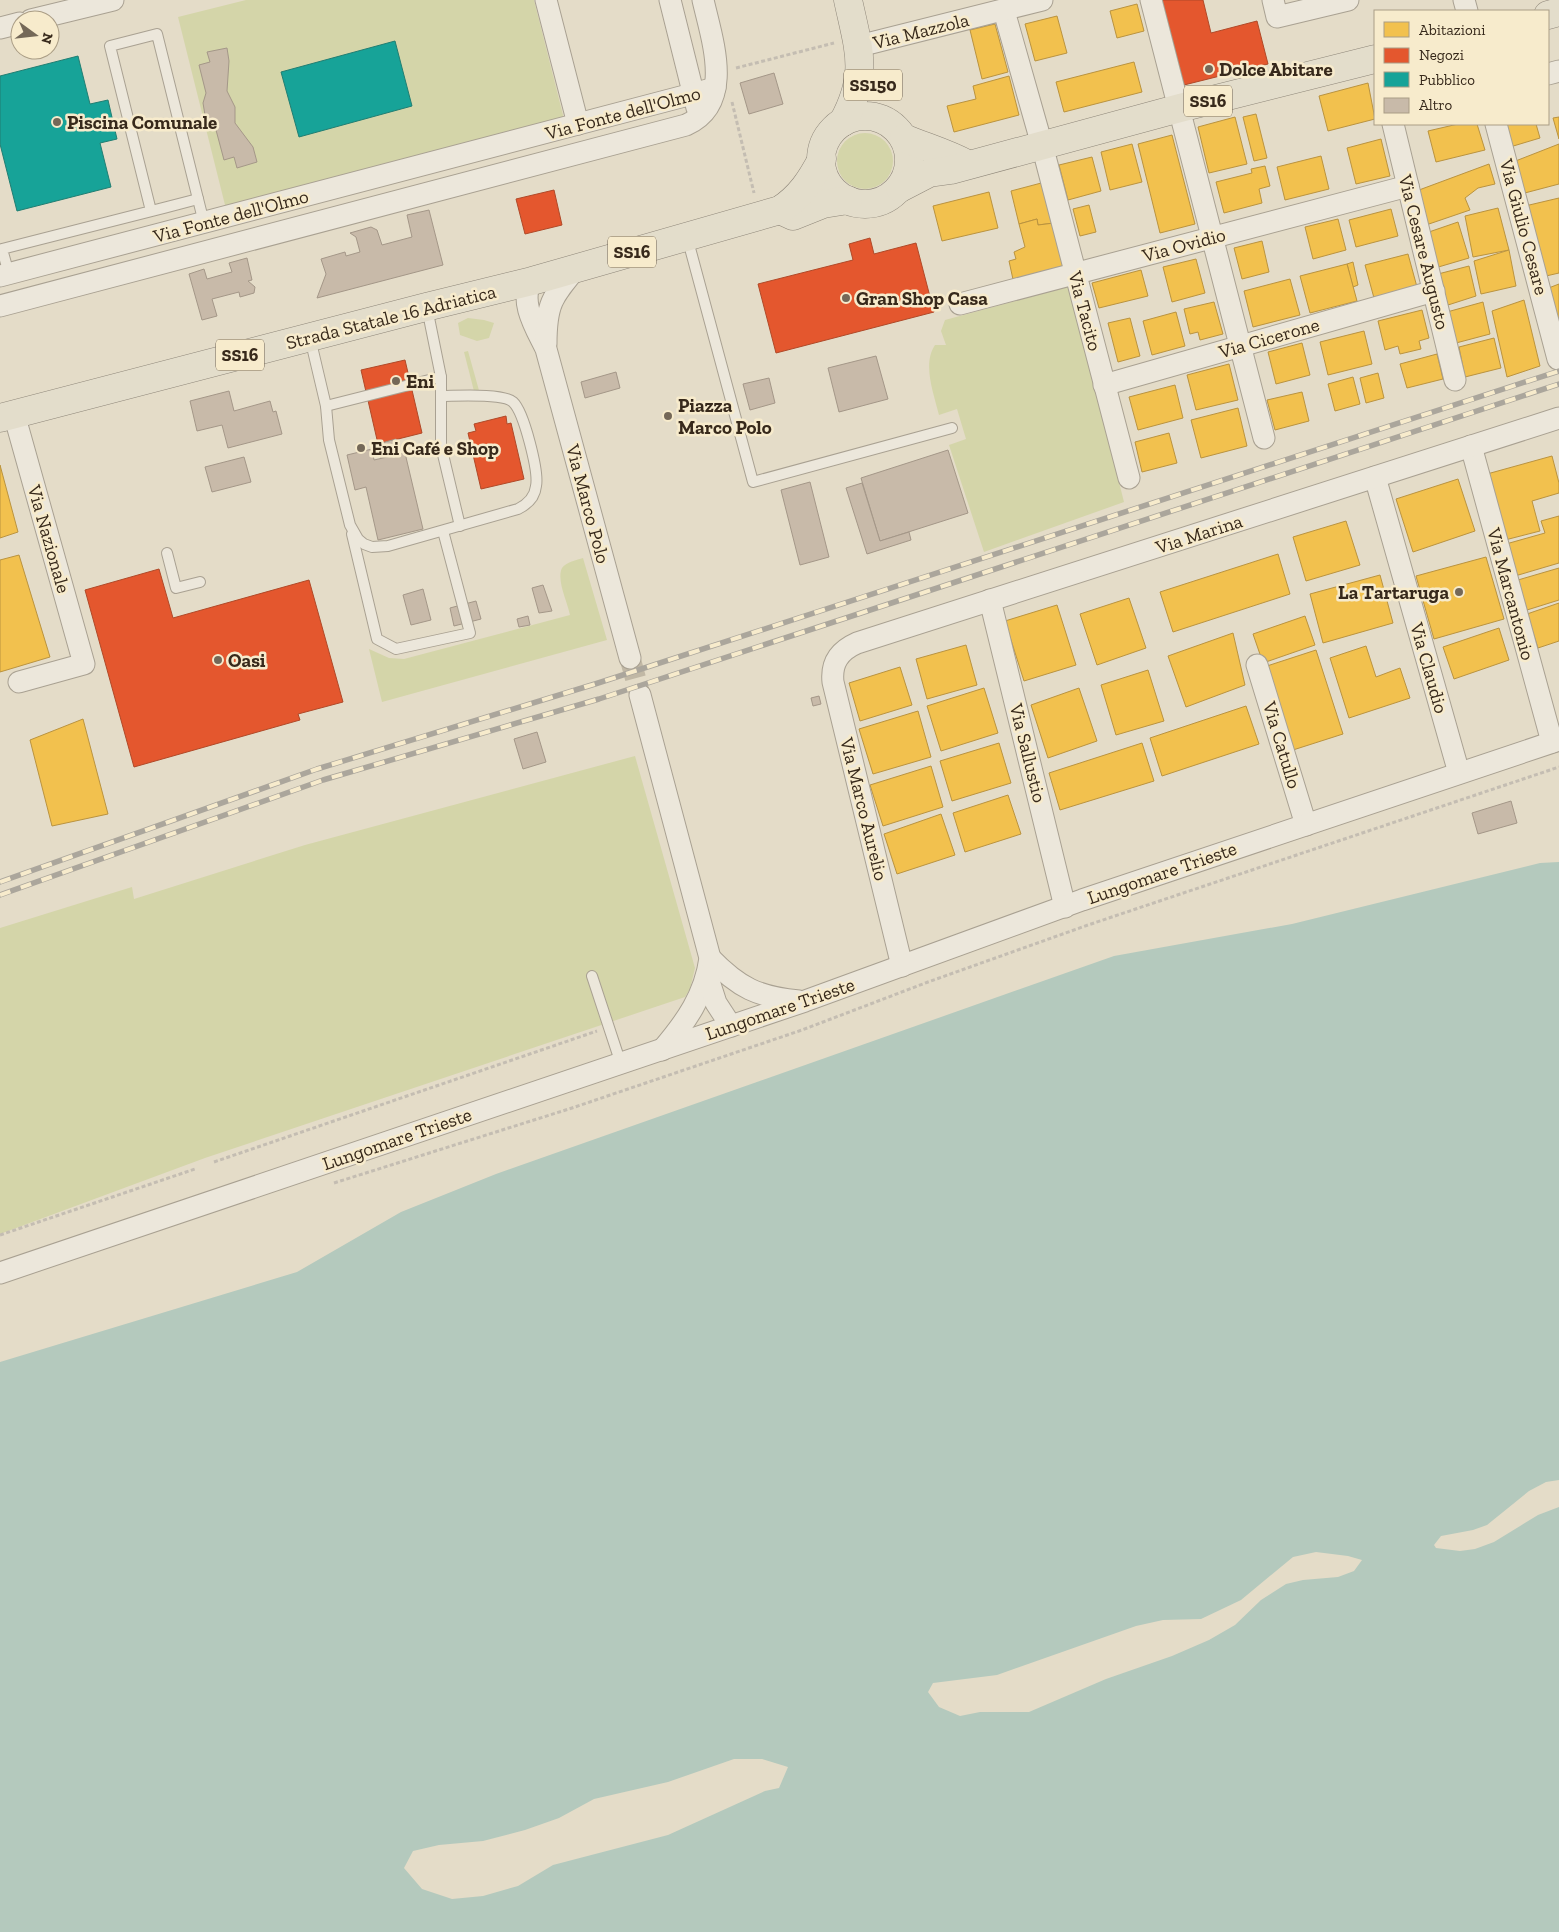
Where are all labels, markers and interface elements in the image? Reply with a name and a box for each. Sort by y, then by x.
street label: Via Mazzola [870,8,971,54]
north arrow [10,10,60,60]
legend [1374,10,1549,125]
text: Abitazioni [1419,21,1485,39]
text: N [37,31,57,46]
text: Negozi [1419,46,1464,64]
place label: Dolce Abitare [1219,58,1333,81]
marker: Dolce Abitare [1203,63,1215,75]
road number: SS150 [844,70,902,100]
text: Pubblico [1419,71,1475,89]
street label: Via Fonte dell'Olmo [542,81,703,145]
road number: SS16 [1184,85,1232,116]
text: Altro [1419,96,1453,114]
place label: Piscina Comunale [67,111,217,134]
marker: Piscina Comunale [51,116,63,128]
street label: Via Giulio Cesare [1495,155,1553,298]
street label: Via Cesare Augusto [1393,171,1454,332]
street label: Via Fonte dell'Olmo [150,184,311,248]
street label: Via Ovidio [1139,223,1228,267]
road number: SS16 [608,236,656,268]
street label: Via Tacito [1063,268,1107,354]
street label: Strada Statale 16 Adriatica [284,280,498,354]
place label: Gran Shop Casa [856,287,988,310]
marker: Gran Shop Casa [840,292,852,304]
street label: Via Cicerone [1215,313,1322,364]
road number: SS16 [216,340,264,370]
place label: Eni [406,370,435,393]
marker: Eni [390,375,402,387]
place label: Piazza Marco Polo [678,394,772,439]
marker: Piazza Marco Polo [662,410,674,422]
place label: Eni Café e Shop [371,437,499,460]
street label: Via Marco Polo [561,441,615,566]
marker: Eni Café e Shop [355,442,367,454]
street label: Via Nazionale [22,481,75,596]
street label: Via Marina [1152,509,1245,559]
street label: Via Marcantonio [1482,524,1540,663]
place label: La Tartaruga [1338,581,1449,604]
marker: La Tartaruga [1453,586,1465,598]
street label: Via Claudio [1405,619,1453,716]
place label: Oasi [228,649,266,672]
marker: Oasi [212,654,224,666]
street label: Via Catullo [1258,698,1306,792]
street label: Via Sallustio [1004,700,1051,805]
street label: Via Marco Aurelio [835,734,893,883]
street label: Lungomare Trieste [1084,837,1240,909]
street label: Lungomare Trieste [702,973,858,1045]
street label: Lungomare Trieste [319,1103,475,1175]

